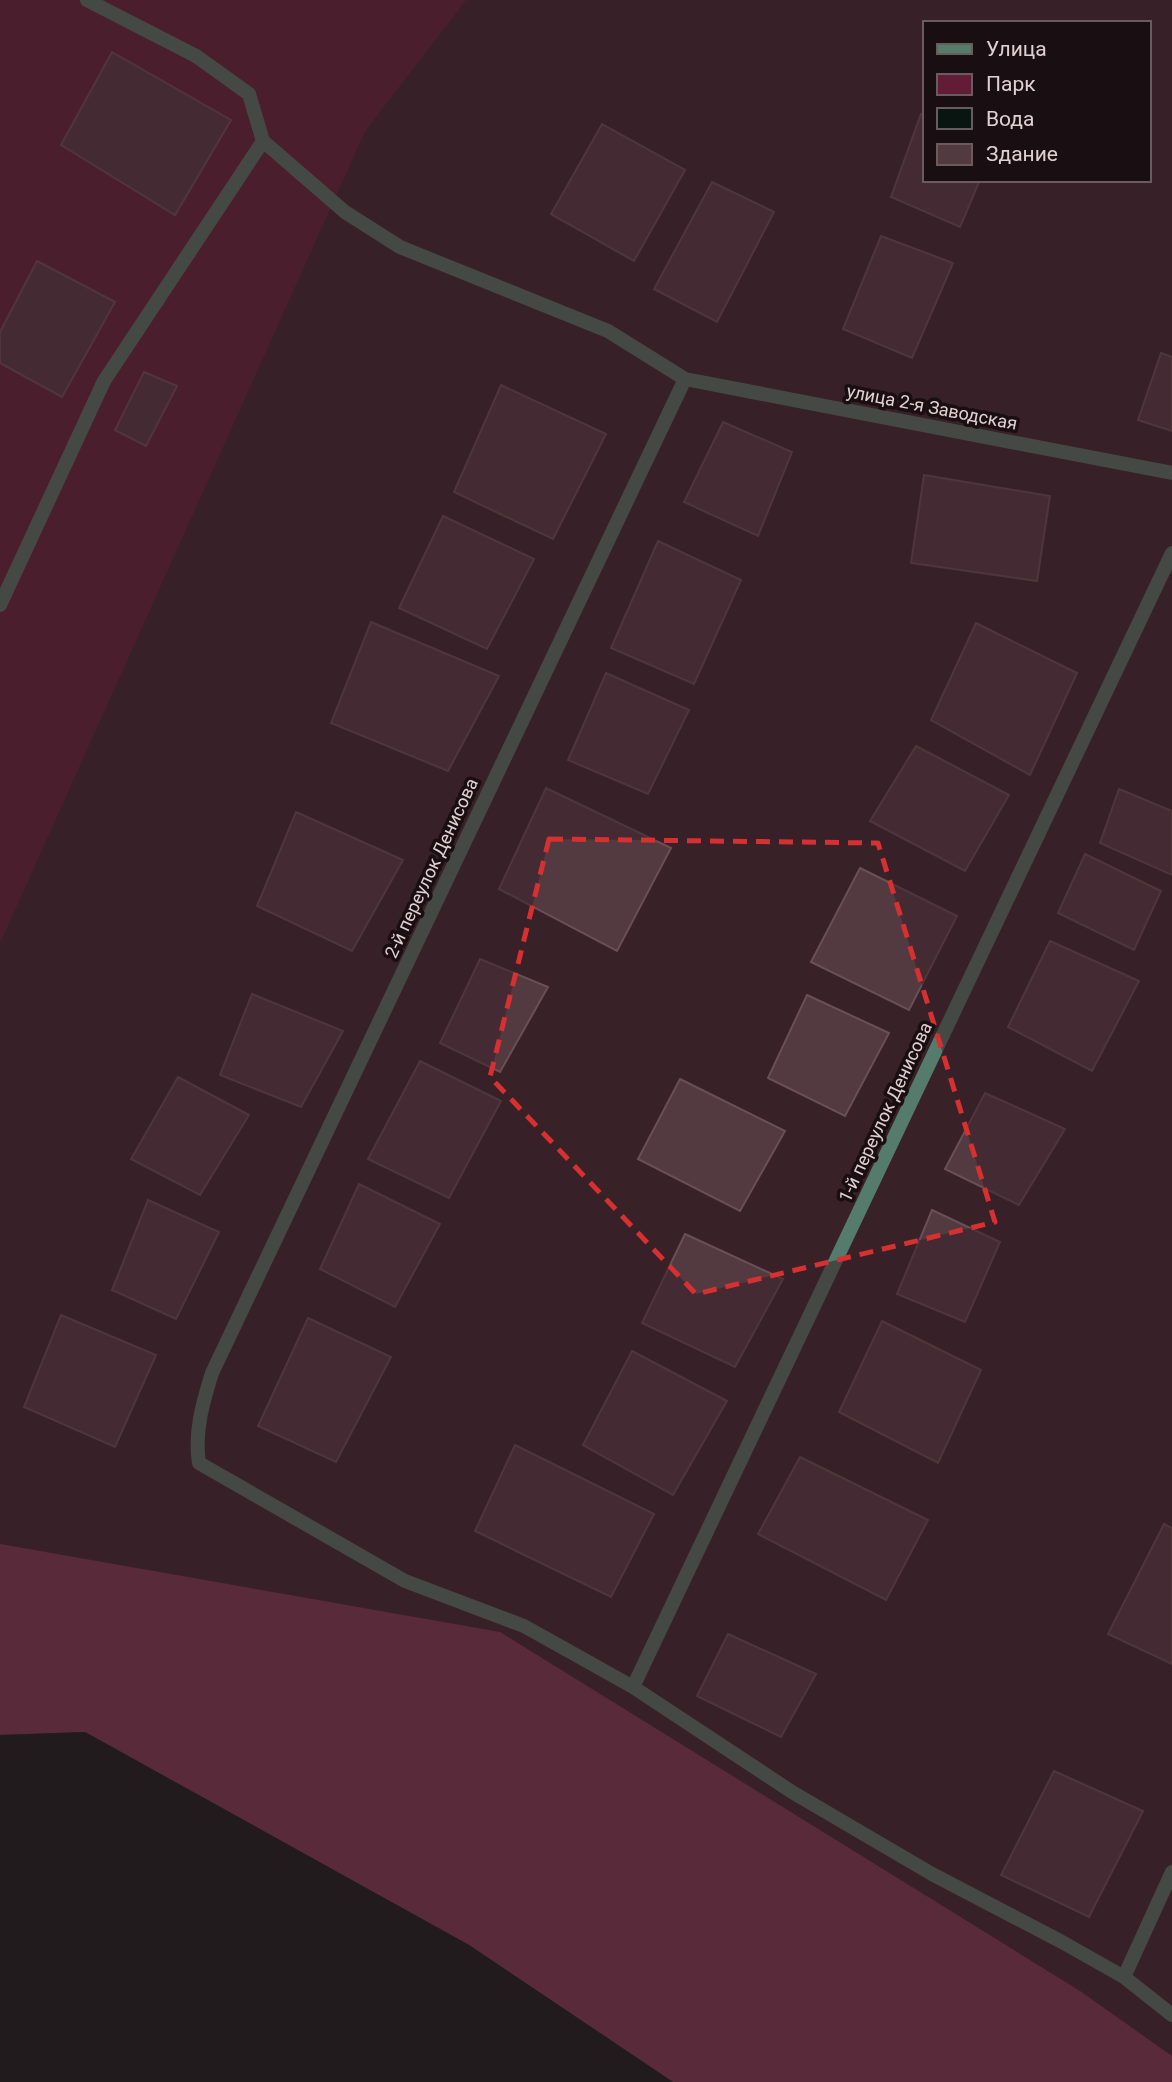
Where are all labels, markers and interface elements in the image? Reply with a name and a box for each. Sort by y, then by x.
legend [923,21,1151,182]
text: Улица [986,37,1047,61]
text: Парк [986,72,1036,96]
text: Вода [986,107,1034,131]
text: Здание [986,142,1058,166]
street label: улица 2-я Заводская [845,380,1019,434]
street label: 2-й переулок Денисова [380,775,482,961]
street label: 1-й переулок Денисова [834,1019,936,1205]

